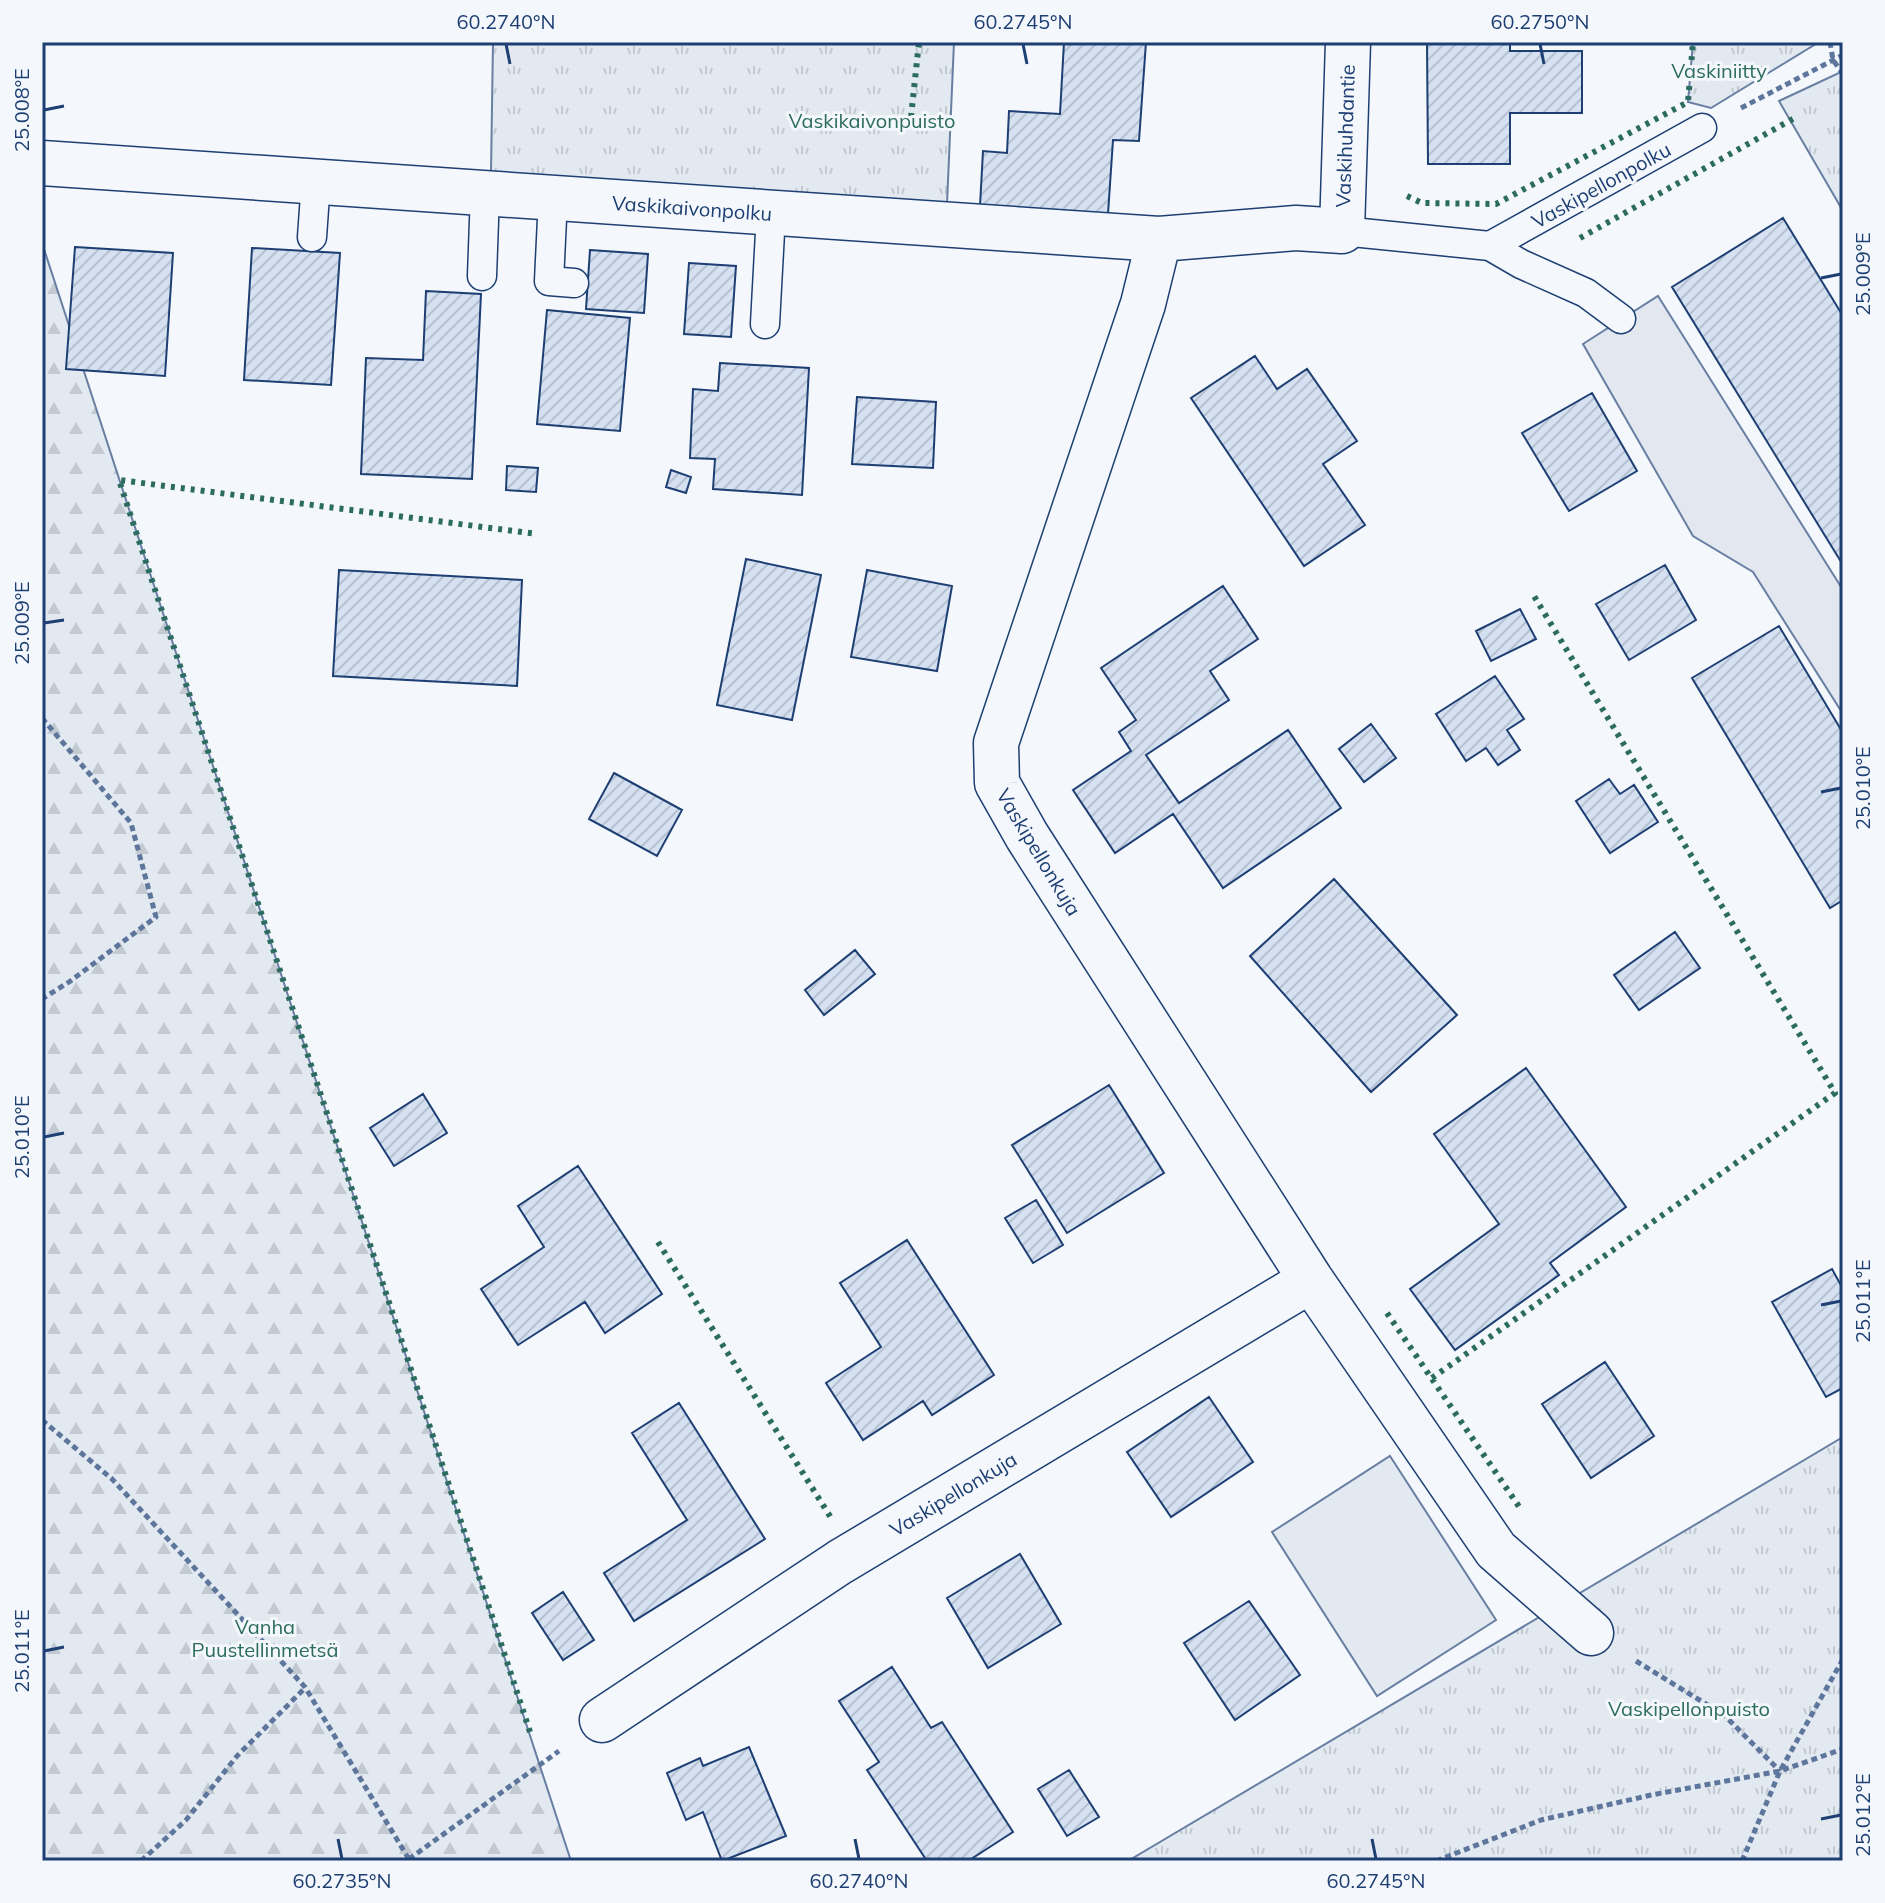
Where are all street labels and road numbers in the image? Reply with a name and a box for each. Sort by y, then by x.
street label: Vaskihuhdantie [1330,64,1360,208]
street label: Vaskipellonpolku [1527,136,1675,234]
street label: Vaskikaivonpolku [611,190,773,226]
street label: Vaskipellonkuja [991,784,1087,920]
street label: Vaskipellonkuja [885,1446,1021,1542]

